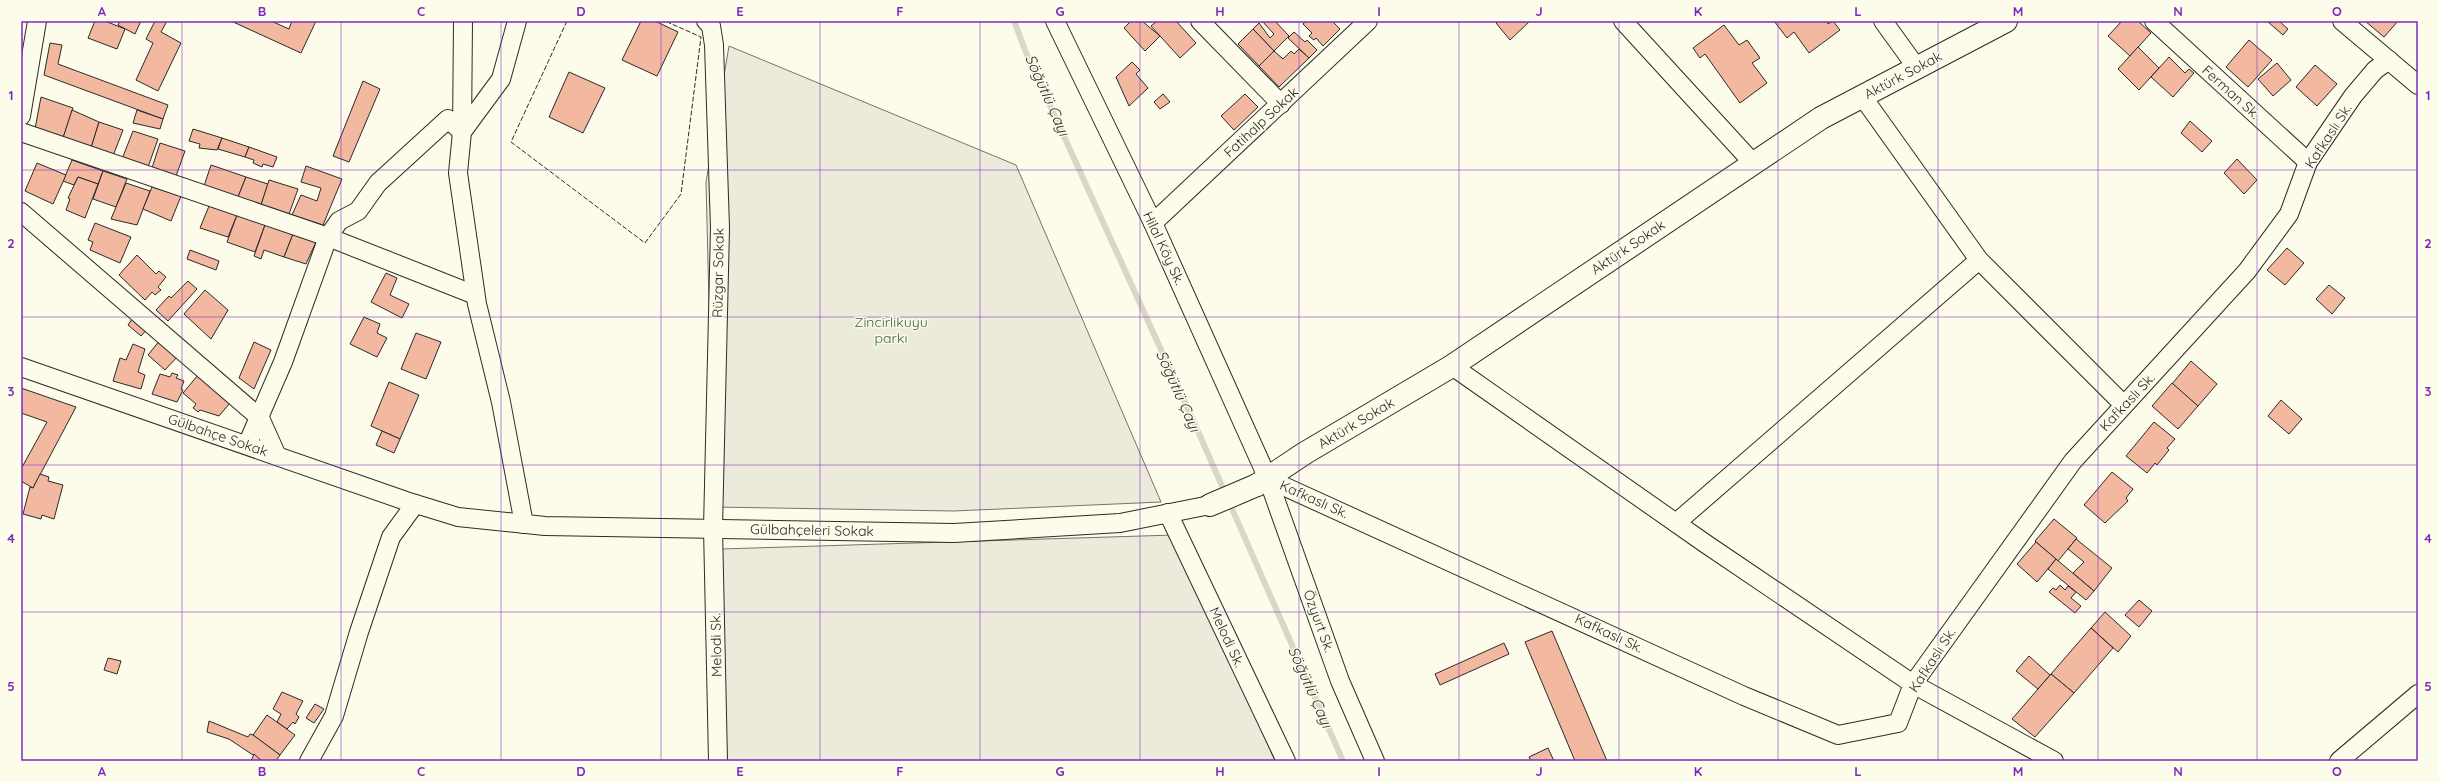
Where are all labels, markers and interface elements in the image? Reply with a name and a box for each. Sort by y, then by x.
text: A [98,3,107,19]
text: B [258,3,266,19]
text: C [417,3,425,19]
text: D [576,3,586,19]
text: E [736,3,744,19]
text: F [896,3,904,19]
text: G [1055,3,1065,19]
text: H [1215,3,1225,19]
text: I [1377,3,1381,19]
text: J [1535,3,1543,19]
text: K [1694,3,1703,19]
text: L [1854,3,1862,19]
text: M [2013,3,2023,19]
text: N [2173,3,2183,19]
text: O [2332,3,2342,19]
street label: Aktürk Sokak [1861,47,1945,103]
water label: Söğütlü Çayı [1021,51,1074,139]
street label: Ferman Sk. [2198,61,2264,123]
street label: Fatihalp Sokak [1220,83,1302,161]
text: 1 [8,87,14,103]
text: 1 [2425,87,2431,103]
street label: Kafkaslı Sk. [2300,100,2356,172]
street label: Hilal Köy Sk. [1139,208,1189,288]
street label: Aktürk Sokak [1587,216,1669,278]
street label: Rüzgar Sokak [708,228,728,318]
text: 2 [7,235,15,251]
text: 2 [2424,235,2432,251]
park label: Zincirlikuyu parkı [854,313,928,347]
water label: Söğütlü Çayı [1152,347,1205,435]
street label: Kafkaslı Sk. [2095,369,2159,435]
text: 3 [8,383,15,399]
text: 3 [2425,383,2432,399]
street label: Aktürk Sokak [1315,393,1397,453]
street label: Gülbahçe Sokak [166,409,270,461]
street label: Kafkaslı Sk. [1277,476,1351,522]
street label: Gülbahçeleri Sokak [750,520,874,540]
text: 4 [7,530,15,546]
text: 4 [2424,530,2432,546]
street label: Özyurt Sk. [1299,587,1339,655]
street label: Melodi Sk. [1205,604,1249,670]
street label: Kafkaslı Sk. [1572,609,1646,657]
street label: Melodi Sk. [706,613,726,677]
street label: Kafkaslı Sk. [1904,624,1960,696]
water label: Söğütlü Çayı [1284,643,1337,731]
text: 5 [7,678,15,694]
text: 5 [2424,678,2432,694]
text: A [98,763,107,779]
text: B [258,763,266,779]
text: C [417,763,425,779]
text: D [576,763,586,779]
text: E [736,763,744,779]
text: F [896,763,904,779]
text: G [1055,763,1065,779]
text: H [1215,763,1225,779]
text: I [1377,763,1381,779]
text: J [1535,763,1543,779]
text: K [1694,763,1703,779]
text: L [1854,763,1862,779]
text: M [2013,763,2023,779]
text: N [2173,763,2183,779]
text: O [2332,763,2342,779]

